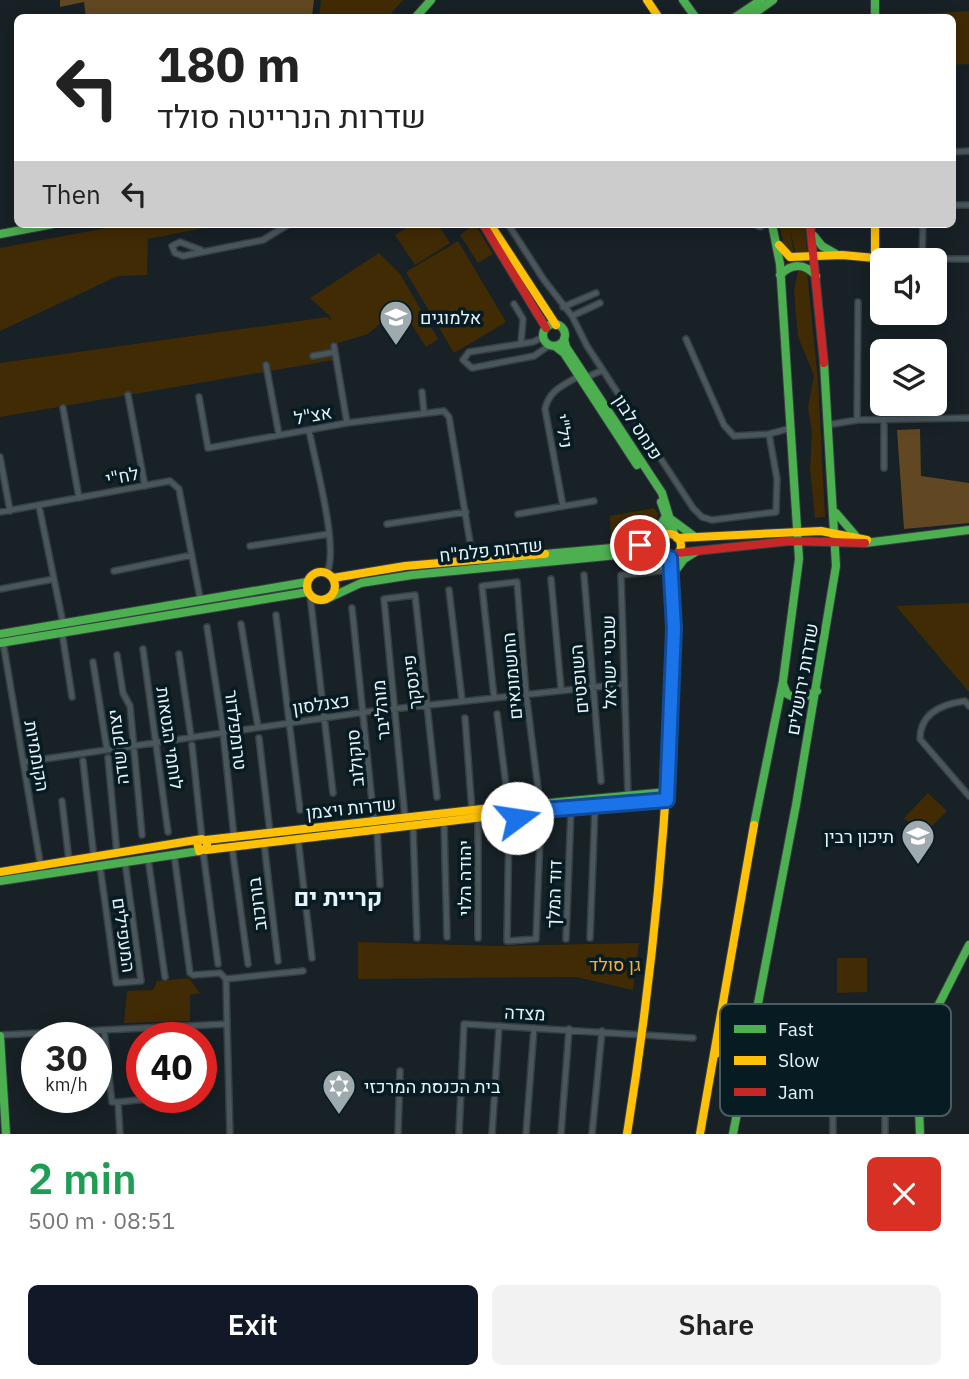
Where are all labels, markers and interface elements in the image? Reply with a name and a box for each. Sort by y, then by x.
text: 180 m [157,32,301,95]
icon: left [42,42,133,133]
text: שדרות הנרייטה סולד [157,95,426,137]
icon: left [115,175,153,213]
text: Then [42,177,101,211]
map controls [870,248,947,416]
button: sound [870,248,947,325]
school or university icon: אלמוגים [377,298,415,347]
place label: אלמוגים [420,306,481,329]
button: layers [870,339,947,416]
street label: פנחס לבון [608,390,668,464]
street label: אצ"ל [292,400,334,430]
street label: ניל"י [550,412,578,450]
street label: לח"י [104,462,140,490]
pin [610,515,670,575]
icon: arrive [621,526,659,564]
street label: שדרות פלמ"ח [438,533,544,567]
street label: שבטי ישראל [597,615,621,709]
street label: שדרות ירושלים [781,621,823,737]
street label: החשמונאים [497,631,527,721]
street label: השופטים [565,643,593,715]
street label: פינסקר [397,653,427,711]
street label: מוהליבר [367,679,395,741]
street label: לוחמי הגטאות [151,685,189,791]
street label: טרומפלדור [220,689,252,771]
street label: כצנלסון [291,689,351,719]
street label: יצחק שדה [102,708,134,786]
street label: הקוממיות [19,719,55,793]
street label: סוקולוב [341,728,369,788]
position arrow [480,781,554,855]
street label: שדרות ויצמן [305,792,397,824]
school or university icon: תיכון רבין [899,817,937,866]
place label: תיכון רבין [824,825,894,848]
street label: יהודה הלוי [453,840,476,916]
street label: דוד המלך [541,859,567,929]
street label: בורוכוב [242,876,272,932]
district label: קריית ים [294,881,382,913]
street label: המעפילים [107,896,141,974]
park label: גן סולד [589,953,641,976]
street label: מצדה [504,1000,546,1026]
legend [720,1004,951,1116]
text: Fast [778,1017,814,1041]
speed limit sign: 40 [126,1022,217,1113]
text: 30 [45,1035,88,1081]
text: Slow [778,1048,819,1072]
synagogue icon: בית הכנסת המרכזי [320,1067,358,1116]
text: km/h [45,1073,88,1096]
place label: בית הכנסת המרכזי [364,1075,501,1098]
text: Jam [778,1080,814,1104]
text: 2 min [28,1151,137,1206]
button: close [867,1157,941,1231]
text: 500 m · 08:51 [28,1205,175,1235]
button: Exit [28,1285,478,1365]
button: Share [492,1285,941,1365]

